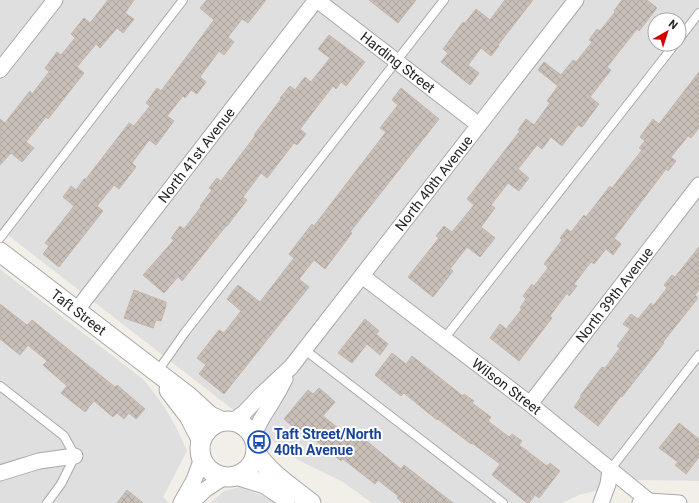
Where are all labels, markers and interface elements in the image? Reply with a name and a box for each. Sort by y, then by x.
north arrow [647,12,687,52]
text: N [666,17,680,32]
street label: Harding Street [357,29,438,96]
street label: North 41st Avenue [155,104,238,206]
street label: North 40th Avenue [392,132,476,234]
street label: North 39th Avenue [572,244,656,346]
street label: Taft Street [48,286,110,339]
street label: Wilson Street [469,355,545,418]
place label: Taft Street/North 40th Avenue [274,426,382,458]
bus stop icon: Taft Street/North 40th Avenue [246,429,272,455]

